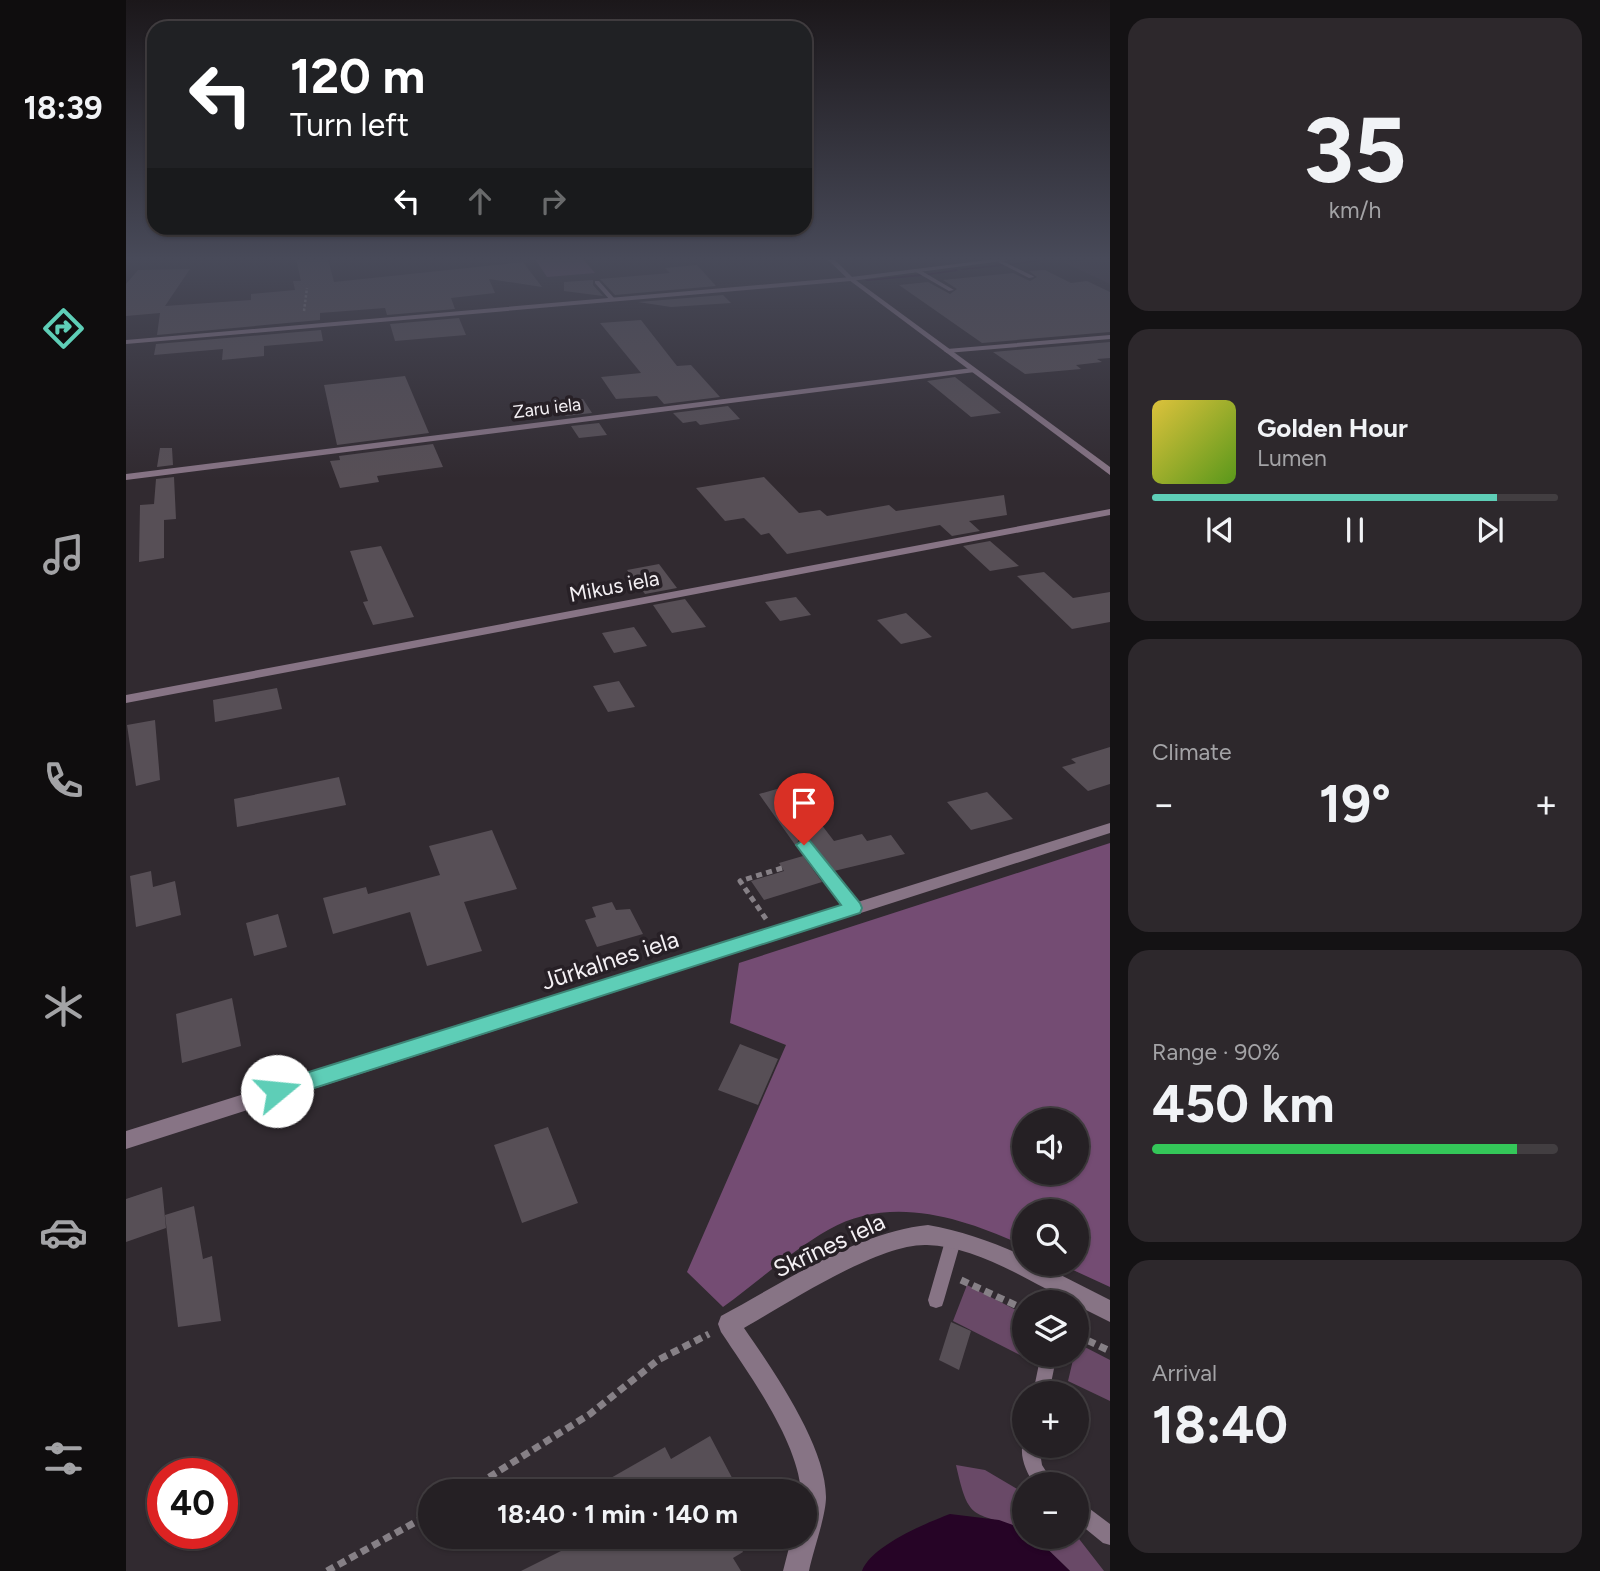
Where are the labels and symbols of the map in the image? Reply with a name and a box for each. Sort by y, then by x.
street label: Zaru iela [512,393,582,423]
street label: Mikus iela [567,565,661,607]
pin [774,773,834,845]
street label: Jūrkalnes iela [538,924,682,996]
position arrow [240,1054,314,1128]
street label: Skrīnes iela [769,1207,889,1283]
speed limit sign: 40 [147,1458,238,1549]

